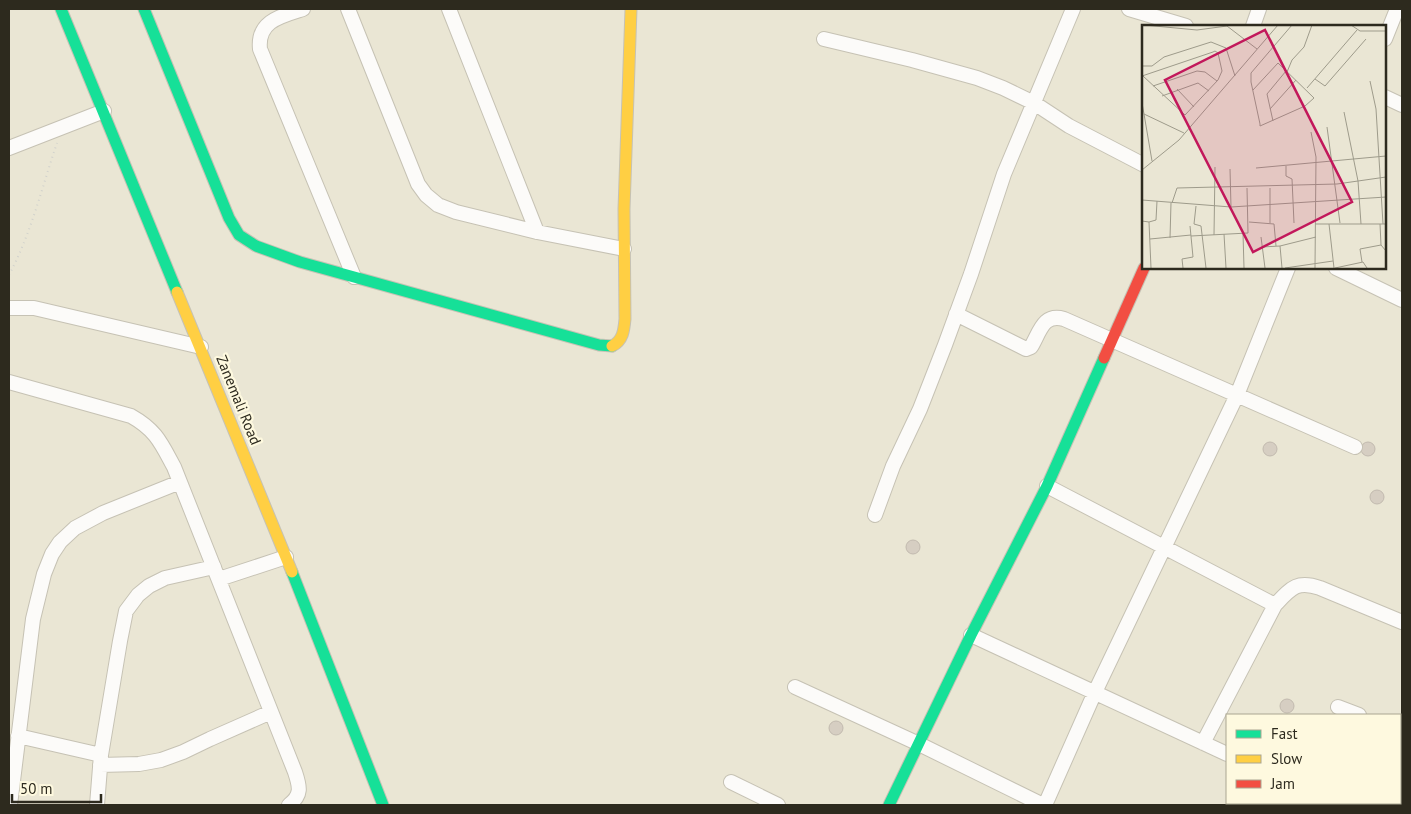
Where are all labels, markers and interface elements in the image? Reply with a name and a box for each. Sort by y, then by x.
inset map [1142,25,1386,269]
street label: Zanemali Road [212,352,266,448]
legend [1226,714,1401,804]
text: Fast [1271,724,1298,743]
text: Slow [1271,749,1302,768]
scale bar [12,772,101,804]
text: Jam [1270,774,1295,793]
text: 50 m [20,779,53,798]

